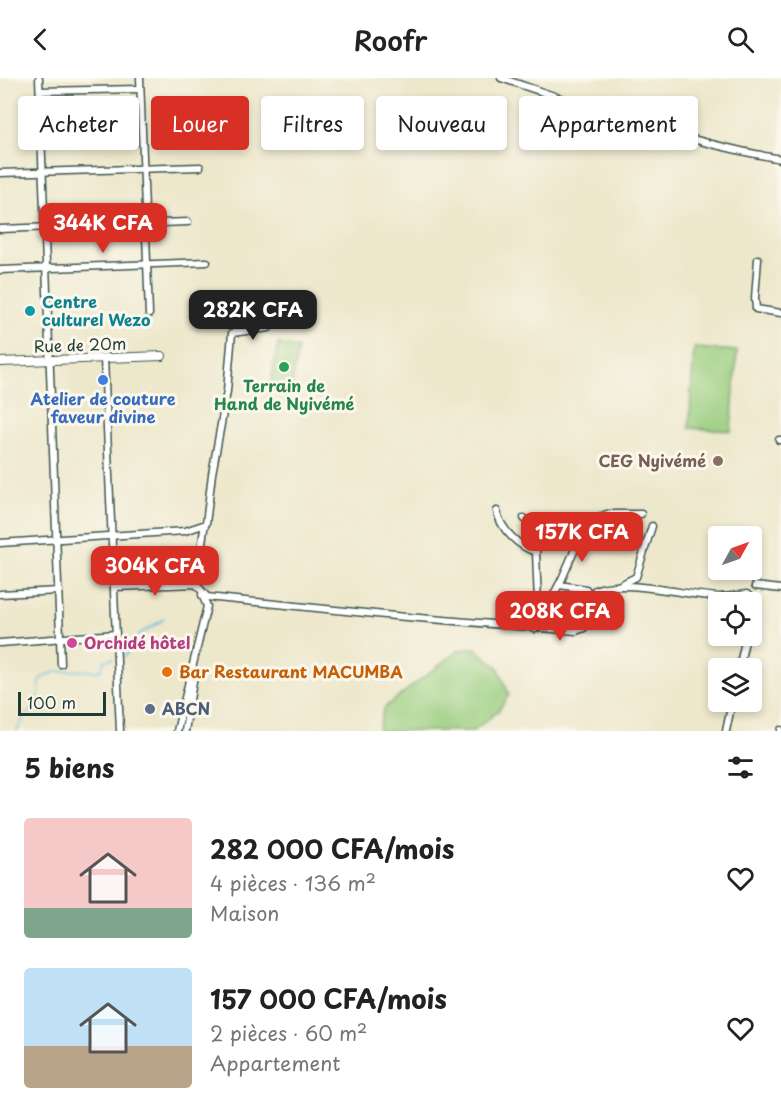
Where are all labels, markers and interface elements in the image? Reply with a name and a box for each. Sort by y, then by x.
text: Roofr [353,19,428,60]
icon: back [24,23,57,56]
icon: search [724,23,757,56]
chip: Acheter [18,96,139,150]
chip: Louer [151,96,249,150]
chip: Filtres [261,96,364,150]
chip: Nouveau [376,96,507,150]
chip: Appartement [519,96,698,150]
pin: 344K CFA [41,203,165,254]
text: 344K CFA [53,207,153,237]
place label: Centre culturel Wezo [42,289,151,331]
pin: 282K CFA [191,290,315,341]
text: 282K CFA [203,294,303,324]
marker: Centre culturel Wezo [23,304,37,318]
street label: Rue de 20m [33,330,127,358]
marker: Terrain de Hand de Nyivémé [277,360,291,374]
marker: Atelier de couture faveur divine [96,373,110,387]
place label: Terrain de Hand de Nyivémé [214,373,355,415]
place label: Atelier de couture faveur divine [31,386,176,428]
place label: CEG Nyivémé [598,448,706,472]
marker: CEG Nyivémé [711,454,725,468]
pin: 157K CFA [520,512,644,563]
text: 157K CFA [535,516,629,546]
north arrow [708,526,762,580]
map controls [708,526,762,712]
pin: 304K CFA [93,546,217,597]
text: 304K CFA [105,550,205,580]
pin: 208K CFA [498,591,622,642]
button: locate [708,592,762,646]
text: 208K CFA [509,595,611,625]
place label: Orchidé hôtel [84,630,190,654]
marker: Orchidé hôtel [65,636,79,650]
button: layers [708,658,762,712]
place label: Bar Restaurant MACUMBA [179,659,403,683]
marker: Bar Restaurant MACUMBA [160,665,174,679]
scale bar [18,689,106,716]
text: 100 m [27,690,76,714]
place label: ABCN [162,696,210,720]
marker: ABCN [143,702,157,716]
text: 5 biens [24,748,114,787]
icon: filters [724,751,757,784]
text: 282 000 CFA/mois [210,829,454,868]
icon: home [72,842,144,914]
icon: heart [724,862,757,895]
text: 4 pièces · 136 m² [210,868,376,898]
text: Maison [210,898,279,928]
text: 157 000 CFA/mois [210,979,447,1018]
icon: home [72,992,144,1064]
icon: heart [724,1012,757,1045]
text: 2 pièces · 60 m² [210,1018,367,1048]
text: Appartement [210,1048,340,1078]

